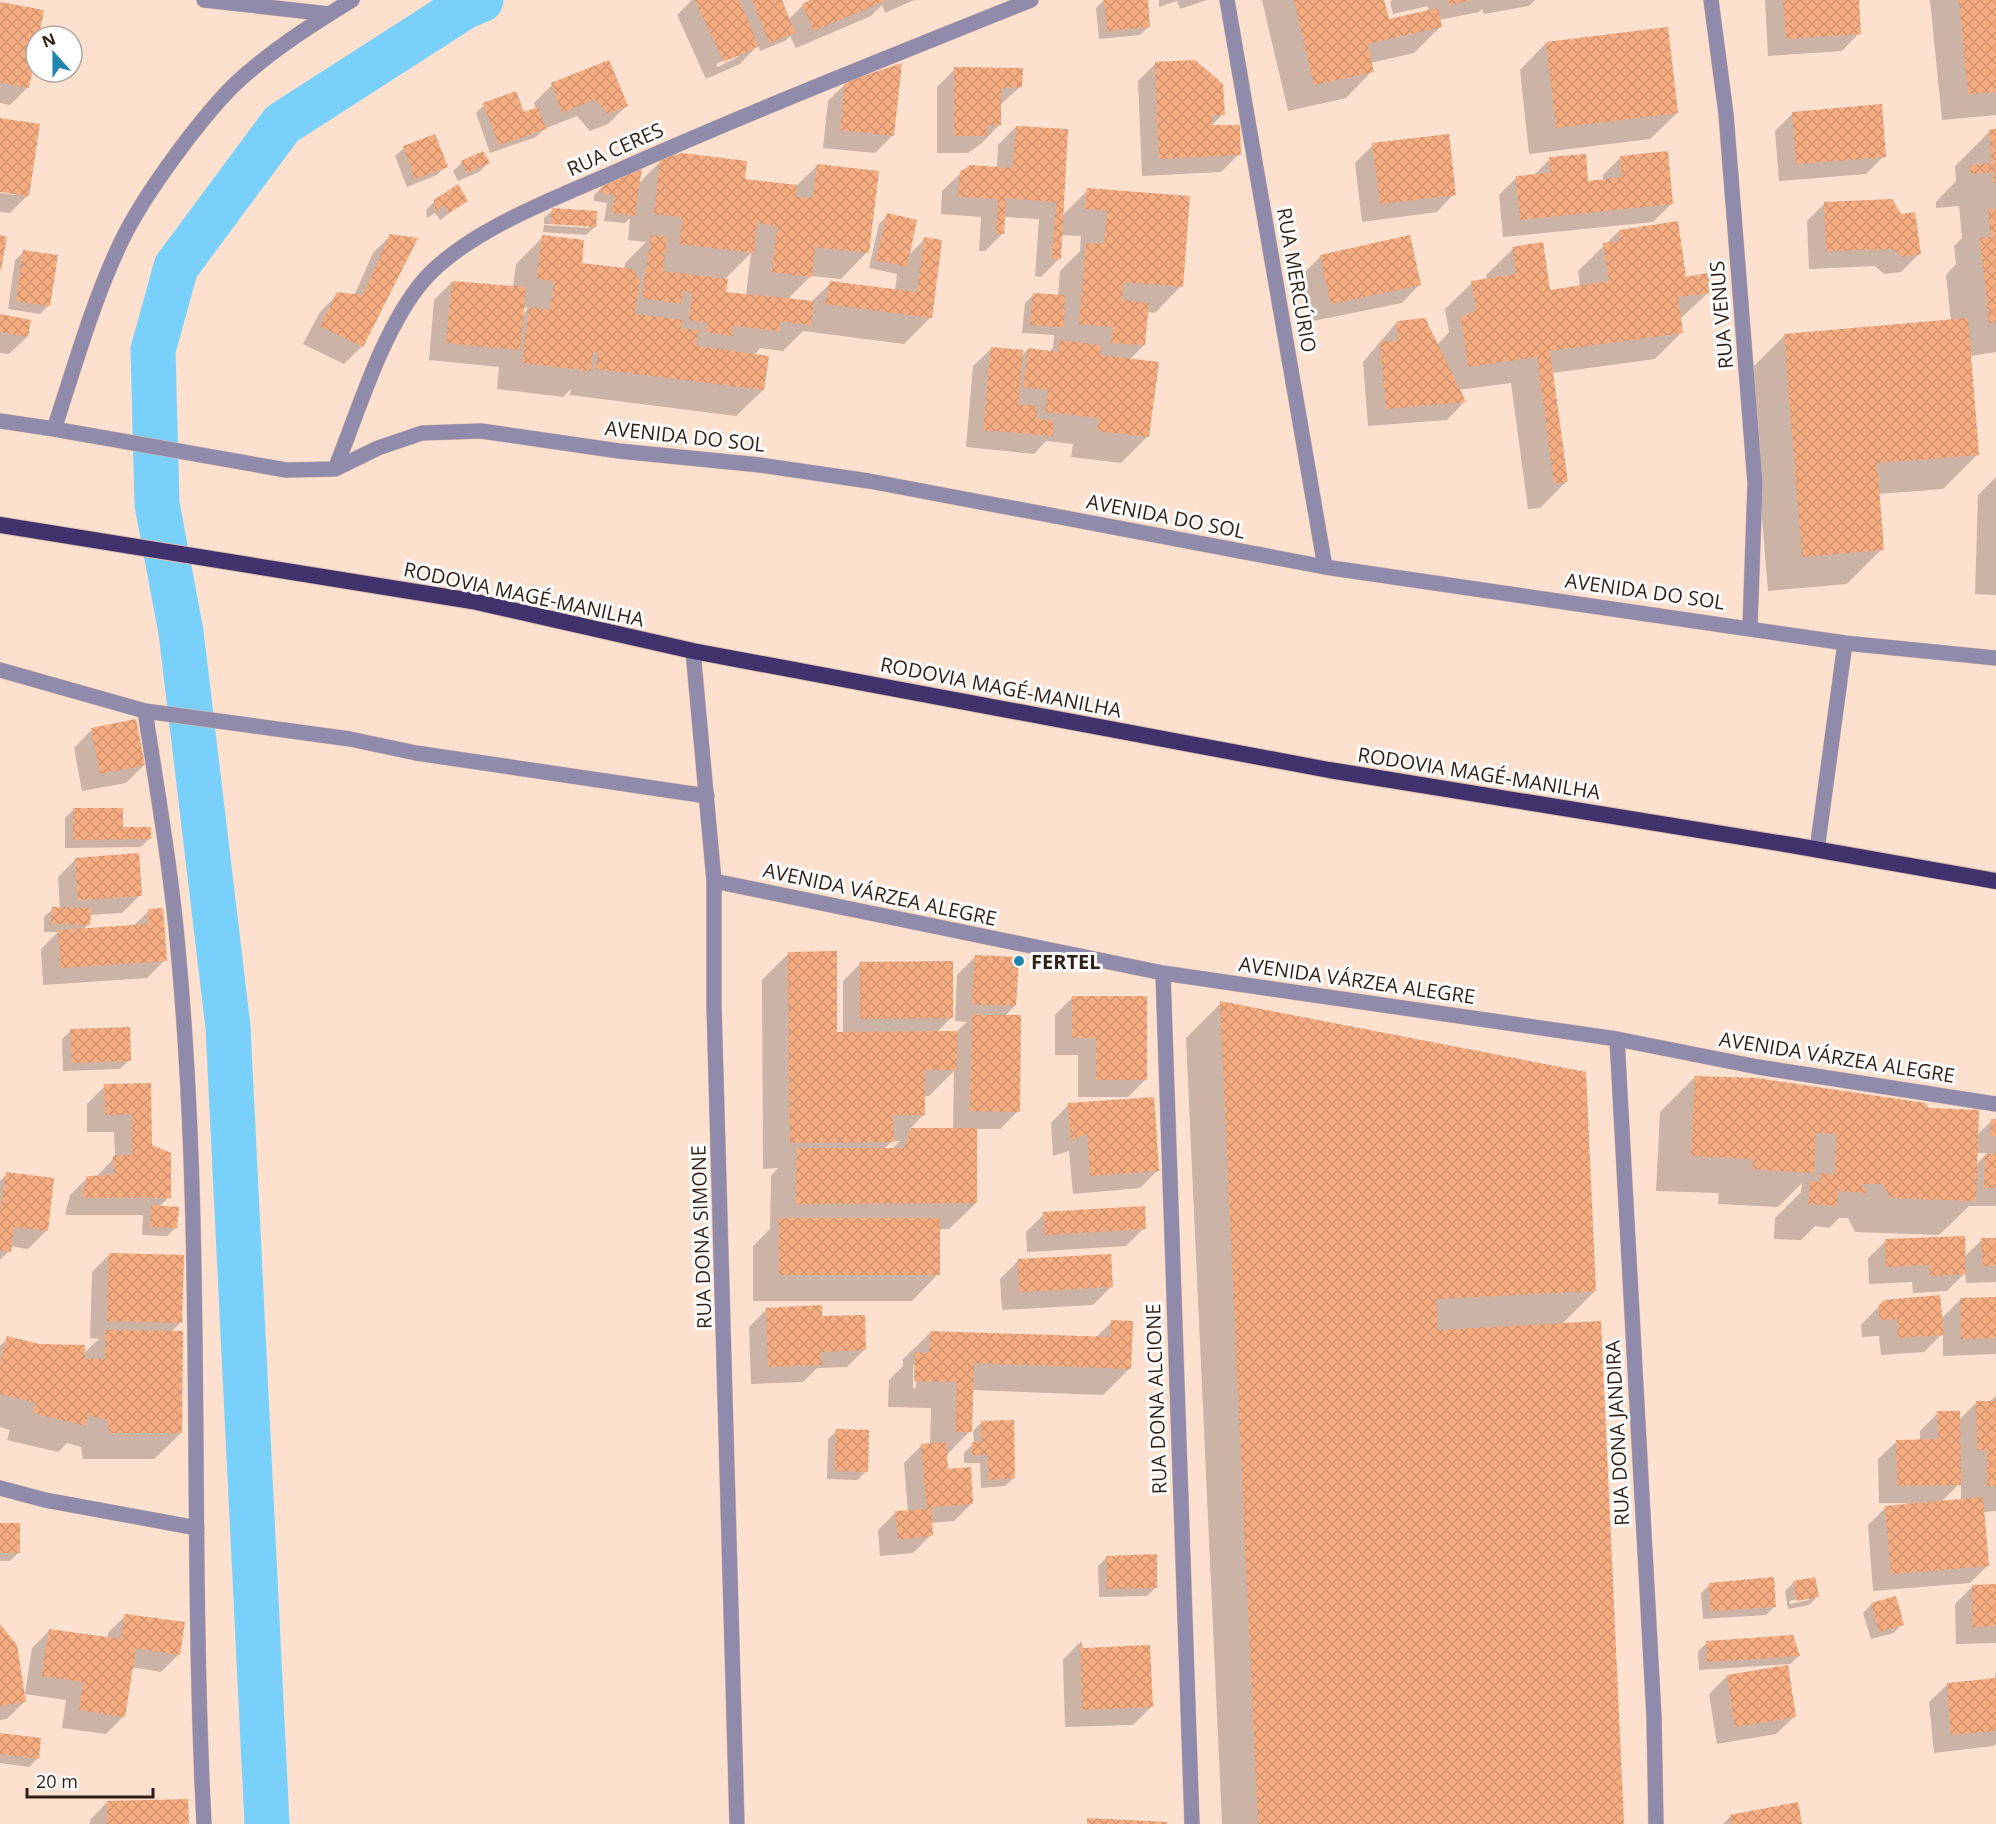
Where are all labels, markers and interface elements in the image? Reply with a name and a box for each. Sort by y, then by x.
north arrow [24,24,84,84]
text: N [39,27,59,53]
street label: RUA CERES [563,116,668,182]
street label: RUA MERCÚRIO [1271,205,1323,355]
street label: RUA VENUS [1703,260,1739,370]
street label: AVENIDA DO SOL [604,414,766,458]
street label: AVENIDA DO SOL [1084,487,1248,545]
street label: RODOVIA MAGÉ-MANILHA [401,555,647,633]
street label: AVENIDA DO SOL [1563,566,1727,616]
street label: RODOVIA MAGÉ-MANILHA [878,650,1124,724]
street label: RODOVIA MAGÉ-MANILHA [1356,740,1603,806]
street label: AVENIDA VÁRZEA ALEGRE [761,856,999,932]
place label: FERTEL [1031,948,1100,975]
street label: AVENIDA VÁRZEA ALEGRE [1237,950,1477,1010]
marker: FERTEL [1012,954,1026,968]
street label: AVENIDA VÁRZEA ALEGRE [1717,1025,1957,1089]
street label: RUA DONA SIMONE [684,1145,718,1329]
street label: RUA DONA ALCIONE [1139,1303,1173,1495]
street label: RUA DONA JANDIRA [1599,1339,1635,1527]
scale bar [27,1761,153,1799]
text: 20 m [36,1769,78,1793]

